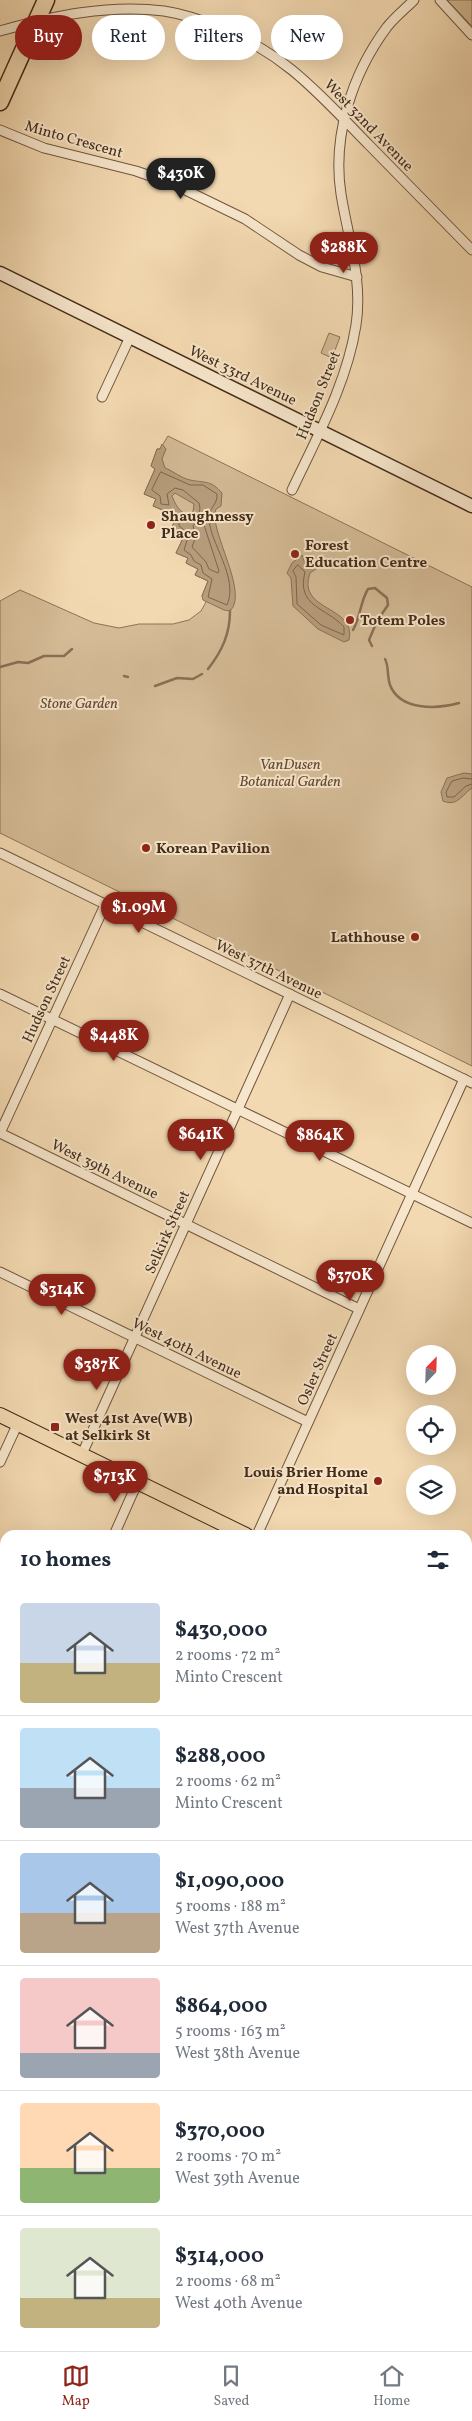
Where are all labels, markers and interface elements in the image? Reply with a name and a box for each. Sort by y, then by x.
chip: Buy [15,15,82,60]
chip: Rent [92,15,165,60]
chip: Filters [175,15,261,60]
chip: New [271,15,343,60]
street label: West 32nd Avenue [318,75,417,177]
street label: Minto Crescent [22,116,125,164]
pin: $430K [146,158,216,200]
text: $430K [157,163,205,185]
pin: $288K [309,232,379,274]
text: $288K [321,237,367,259]
street label: West 33rd Avenue [185,341,300,412]
street label: Hudson Street [292,348,347,443]
place label: Shaughnessy Place [161,507,254,545]
marker: Shaughnessy Place [145,519,157,531]
place label: Forest Education Centre [305,536,428,574]
marker: Forest Education Centre [289,548,301,560]
place label: Totem Poles [360,611,445,632]
marker: Totem Poles [344,614,356,626]
park label: Stone Garden [40,694,118,715]
park label: VanDusen Botanical Garden [239,755,341,793]
place label: Korean Pavilion [156,839,270,860]
marker: Korean Pavilion [140,842,152,854]
pin: $1.09M [98,892,180,934]
text: $1.09M [112,897,166,919]
place label: Lathhouse [331,928,405,949]
marker: Lathhouse [409,931,421,943]
street label: West 37th Avenue [211,935,325,1005]
street label: Hudson Street [18,953,77,1047]
pin: $448K [79,1020,149,1062]
text: $448K [90,1025,138,1047]
pin: $641K [166,1118,236,1161]
pin: $864K [285,1120,355,1162]
text: $641K [178,1124,224,1146]
text: $864K [296,1125,344,1147]
street label: West 39th Avenue [47,1135,162,1205]
street label: Selkirk Street [141,1188,196,1278]
pin: $370K [315,1260,385,1302]
text: $370K [327,1265,373,1287]
pin: $314K [27,1274,97,1316]
text: $314K [40,1279,84,1301]
street label: West 40th Avenue [128,1314,245,1385]
street label: Osler Street [293,1330,344,1409]
north arrow [406,1345,456,1395]
map controls [406,1345,456,1515]
pin: $387K [62,1348,132,1391]
text: $387K [74,1354,120,1376]
button: locate [406,1405,456,1455]
place label: West 41st Ave(WB) at Selkirk St [65,1409,193,1447]
marker: West 41st Ave(WB) at Selkirk St [49,1421,61,1433]
pin: $713K [80,1460,150,1503]
place label: Louis Brier Home and Hospital [244,1463,368,1501]
button: layers [406,1465,456,1515]
text: $713K [94,1466,136,1488]
marker: Louis Brier Home and Hospital [372,1475,384,1487]
text: 10 homes [20,1546,111,1575]
icon: filters [424,1546,452,1574]
text: $430,000 [175,1616,267,1645]
icon: home [60,1623,120,1683]
text: 2 rooms · 72 m² [175,1645,280,1667]
text: Minto Crescent [175,1667,283,1689]
text: $288,000 [175,1742,265,1771]
icon: home [60,1748,120,1808]
text: 2 rooms · 62 m² [175,1771,281,1793]
text: Minto Crescent [175,1793,283,1815]
text: $1,090,000 [175,1867,284,1896]
icon: home [60,1873,120,1933]
text: 5 rooms · 188 m² [175,1896,286,1918]
text: West 37th Avenue [175,1918,300,1940]
text: $864,000 [175,1992,267,2021]
icon: home [60,1998,120,2058]
text: 5 rooms · 163 m² [175,2021,286,2043]
text: West 38th Avenue [175,2043,300,2065]
text: $370,000 [175,2117,265,2146]
icon: home [60,2123,120,2183]
text: 2 rooms · 70 m² [175,2146,281,2168]
text: West 39th Avenue [175,2168,300,2190]
text: $314,000 [175,2242,264,2271]
icon: home [60,2248,120,2308]
text: 2 rooms · 68 m² [175,2271,281,2293]
text: West 40th Avenue [175,2293,303,2315]
tab: Map [62,2362,90,2411]
tab: Saved [213,2362,250,2411]
tab: Home [373,2362,410,2411]

